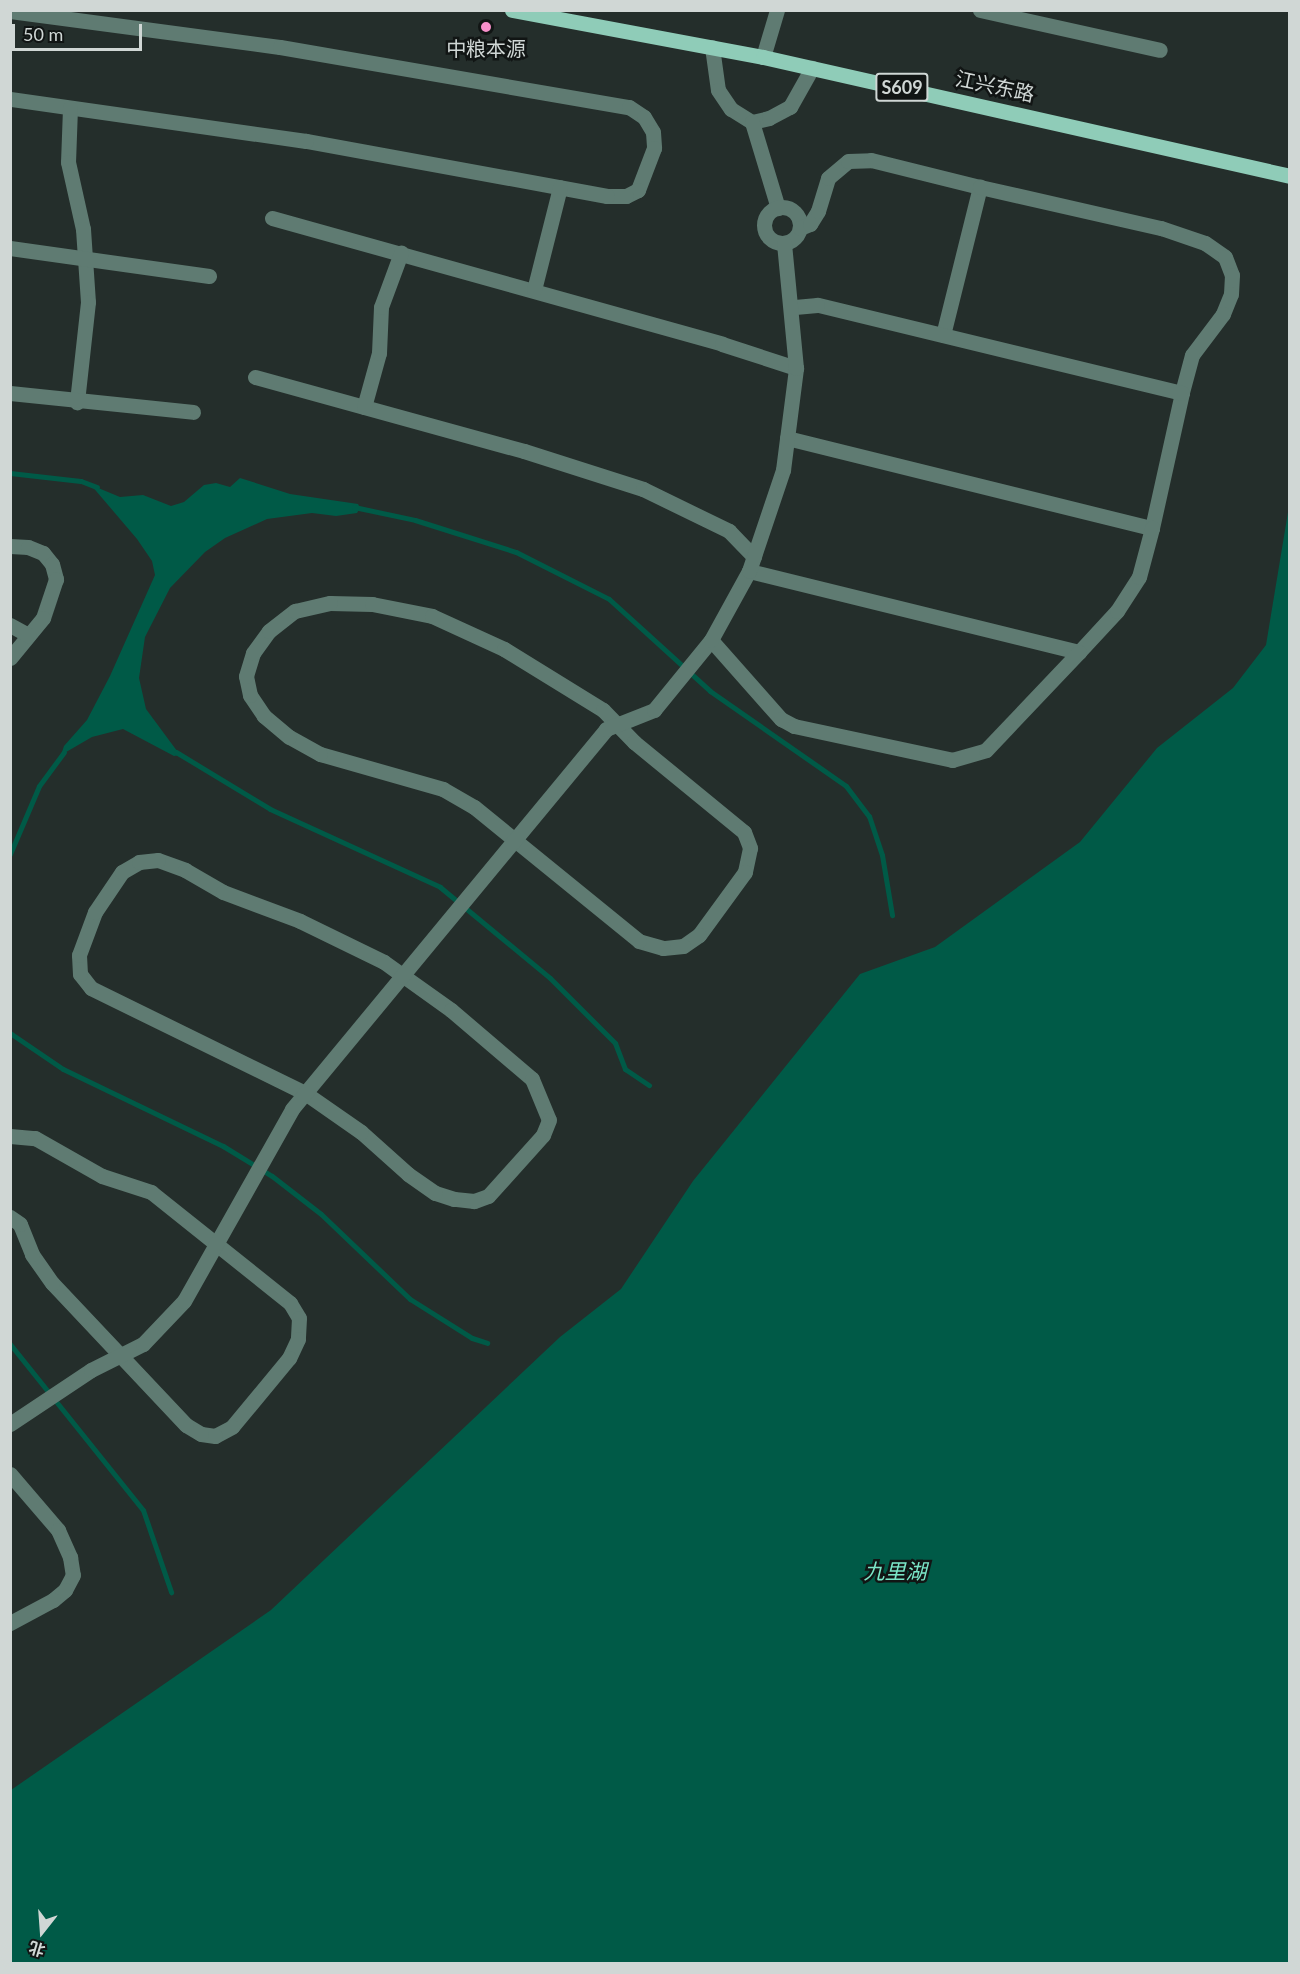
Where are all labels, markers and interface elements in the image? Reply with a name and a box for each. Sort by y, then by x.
scale bar [15,12,146,50]
marker: 中粮本源 [479,20,493,34]
text: 50 m [23,23,63,45]
place label: 中粮本源 [446,36,526,60]
street label: 江兴东路 [953,66,1037,106]
road number: S609 [875,72,929,102]
water label: 九里湖 [864,1558,926,1584]
north arrow [12,1902,72,1962]
text: 北 [26,1938,47,1961]

